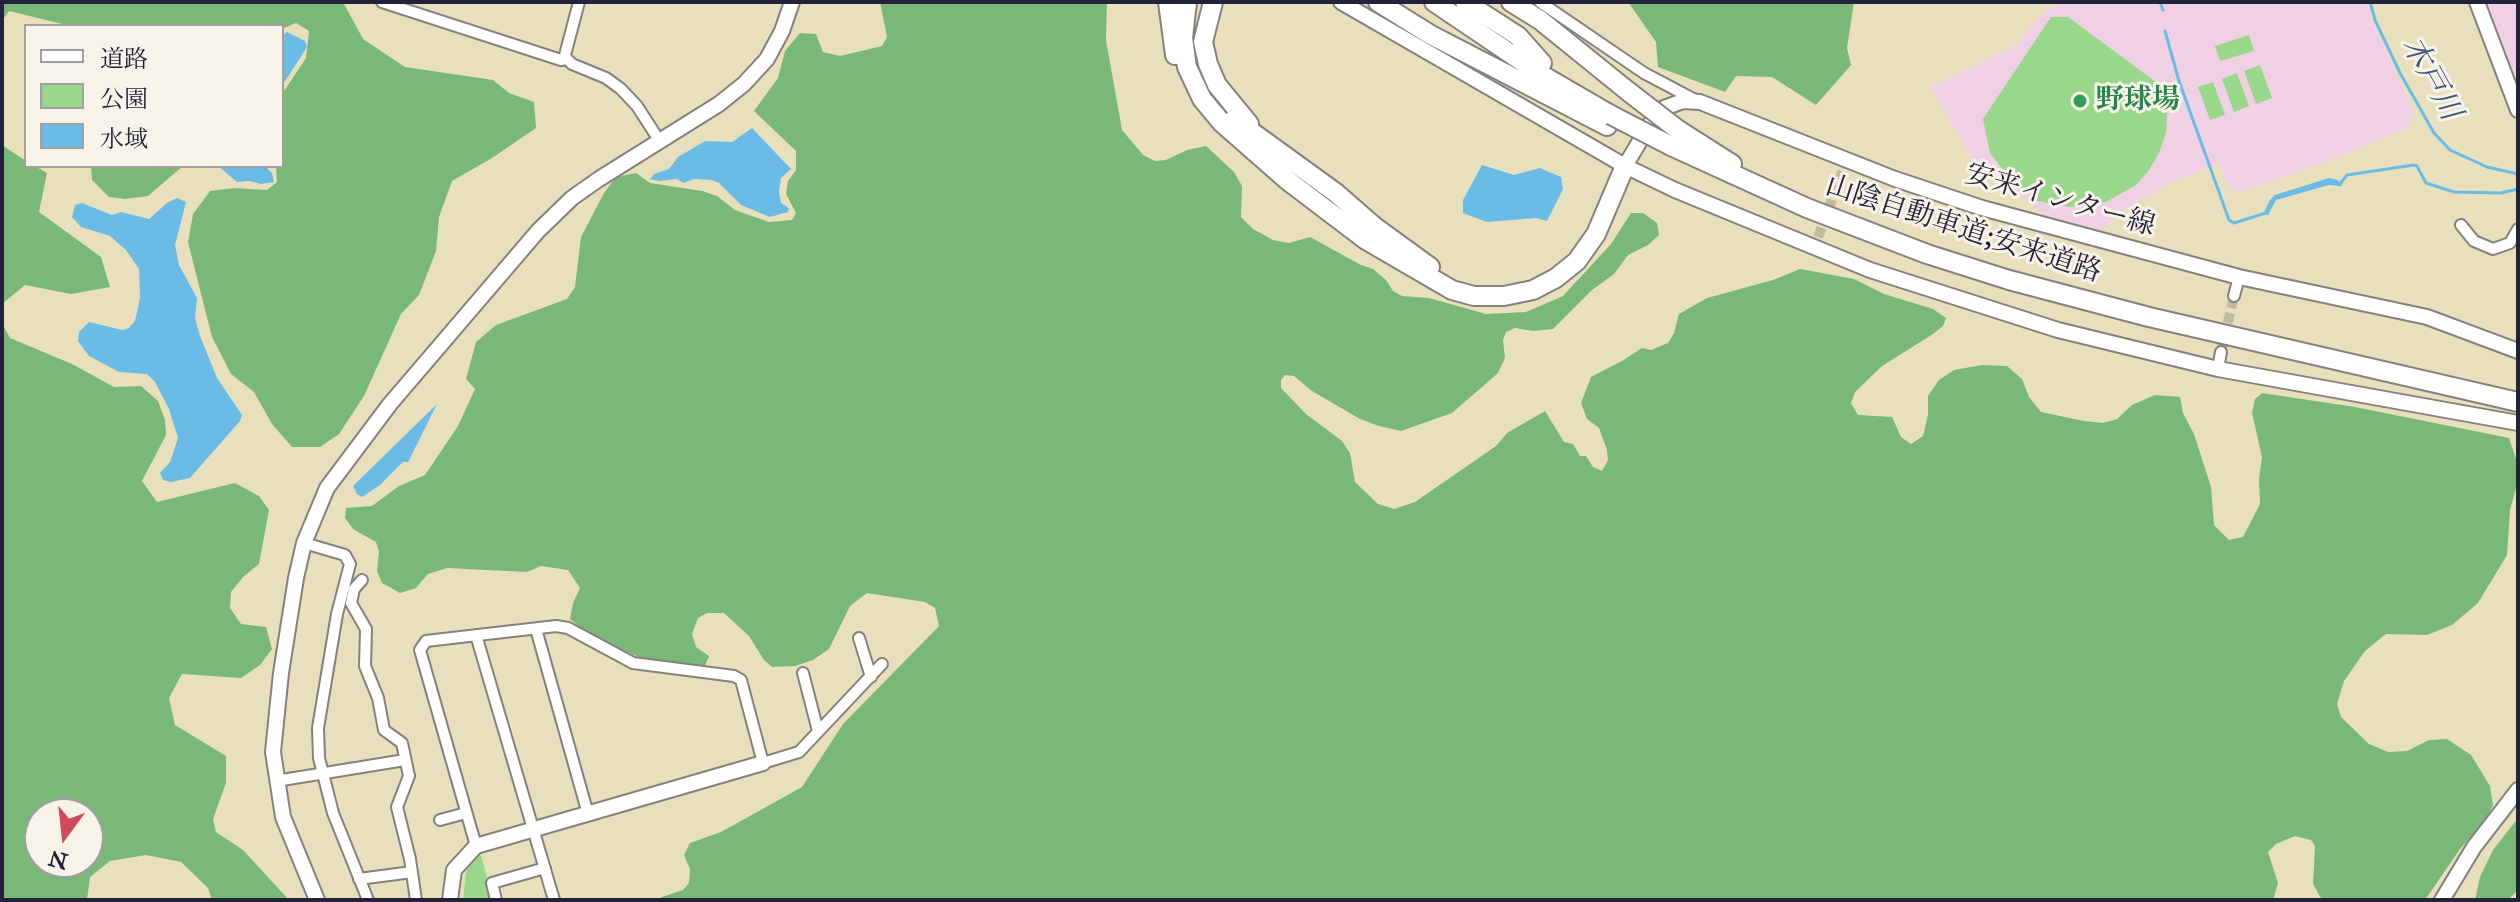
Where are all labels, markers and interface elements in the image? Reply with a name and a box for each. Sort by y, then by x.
legend [24,24,284,168]
water label: 木戸川 [2392,31,2468,127]
text: 道路 [100,44,148,74]
text: 公園 [100,84,148,114]
place label: 野球場 [2096,84,2180,118]
marker: 野球場 [2071,92,2089,110]
text: 水域 [100,124,148,154]
street label: 安来インター線 [1961,158,2159,244]
street label: 山陰自動車道;安来道路 [1821,170,2105,290]
north arrow [24,798,104,878]
text: N [46,844,71,875]

